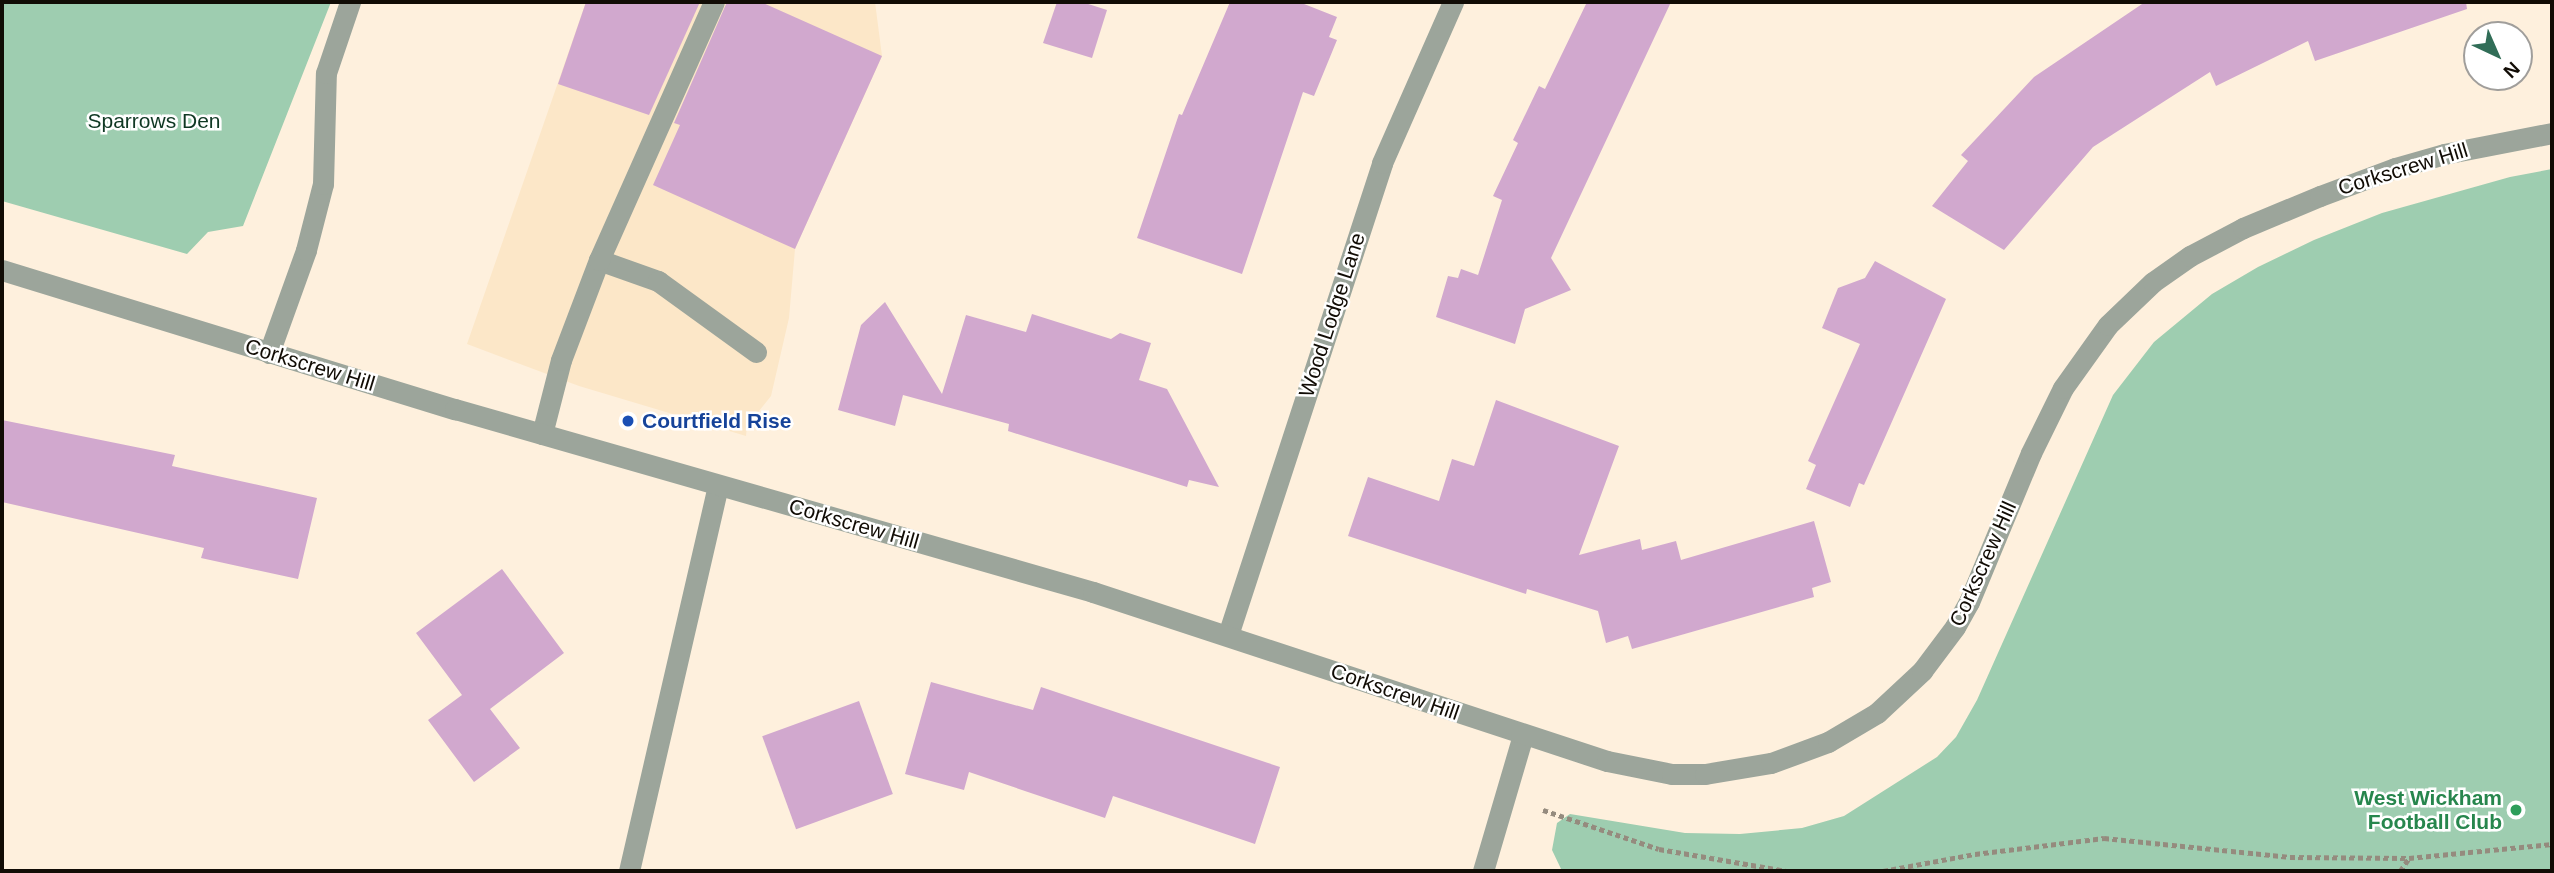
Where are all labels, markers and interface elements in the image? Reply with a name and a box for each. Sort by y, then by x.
north arrow [2463,21,2533,91]
text: N [2499,58,2524,82]
park label: Sparrows Den [87,108,221,134]
street label: Corkscrew Hill [2335,137,2471,201]
street label: Wood Lodge Lane [1294,230,1370,400]
street label: Corkscrew Hill [242,333,378,397]
place label: Courtfield Rise [642,408,791,434]
marker: Courtfield Rise [620,413,636,429]
street label: Corkscrew Hill [786,493,922,555]
street label: Corkscrew Hill [1944,498,2022,630]
street label: Corkscrew Hill [1327,658,1463,726]
place label: West Wickham Football Club [2354,785,2502,835]
marker: West Wickham Football Club [2508,802,2524,818]

